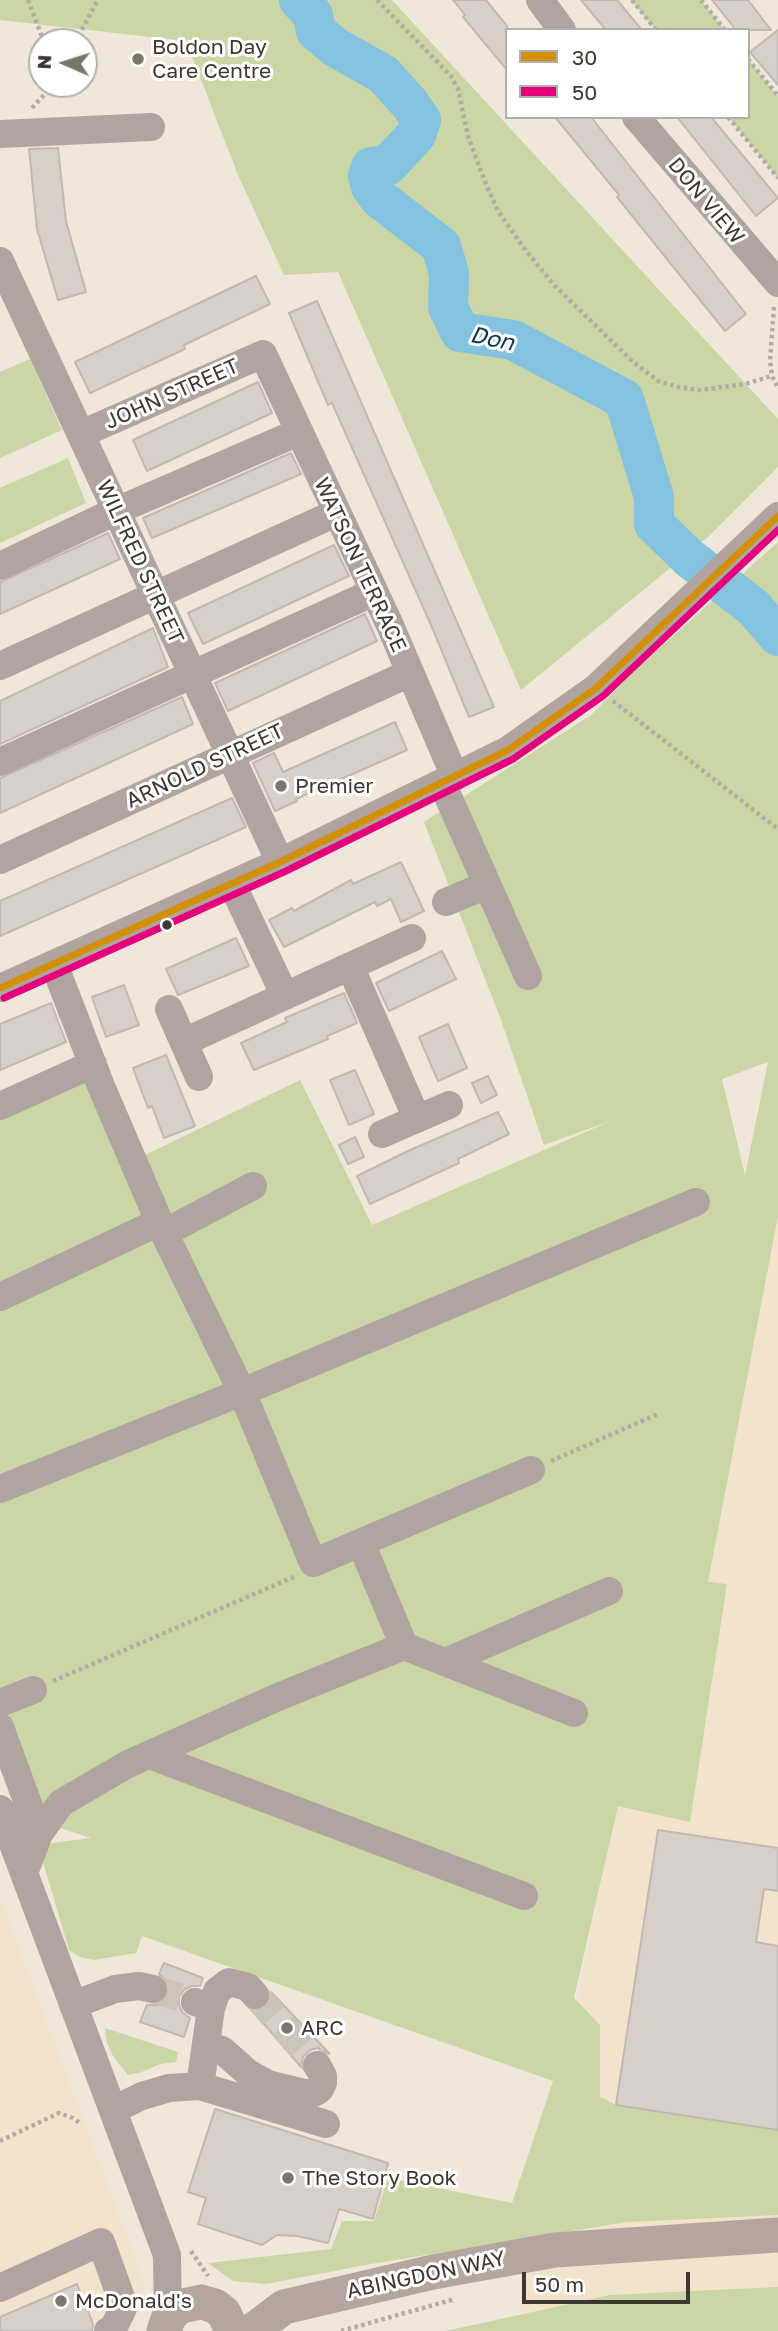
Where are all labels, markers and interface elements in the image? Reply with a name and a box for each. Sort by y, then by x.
north arrow [28,28,98,98]
legend [505,28,750,119]
place label: Boldon Day Care Centre [152,34,271,84]
text: 30 [572,44,597,70]
marker: Boldon Day Care Centre [130,51,146,67]
text: N [32,54,55,70]
text: 50 [572,79,597,105]
street label: DON VIEW [663,153,749,249]
water label: Don [468,321,516,357]
street label: JOHN STREET [101,353,243,435]
street label: WATSON TERRACE [309,474,411,656]
street label: WILFRED STREET [91,476,189,648]
street label: ARNOLD STREET [122,718,288,814]
place label: Premier [295,773,373,799]
marker: Premier [273,778,289,794]
unlabelled marker [160,918,174,932]
place label: ARC [301,2015,344,2041]
marker: ARC [279,2020,295,2036]
place label: The Story Book [302,2165,456,2191]
marker: The Story Book [280,2170,296,2186]
street label: ABINGDON WAY [345,2246,507,2304]
scale bar [526,2258,694,2302]
text: 50 m [535,2271,584,2297]
place label: McDonald's [75,2288,192,2314]
marker: McDonald's [53,2293,69,2309]

